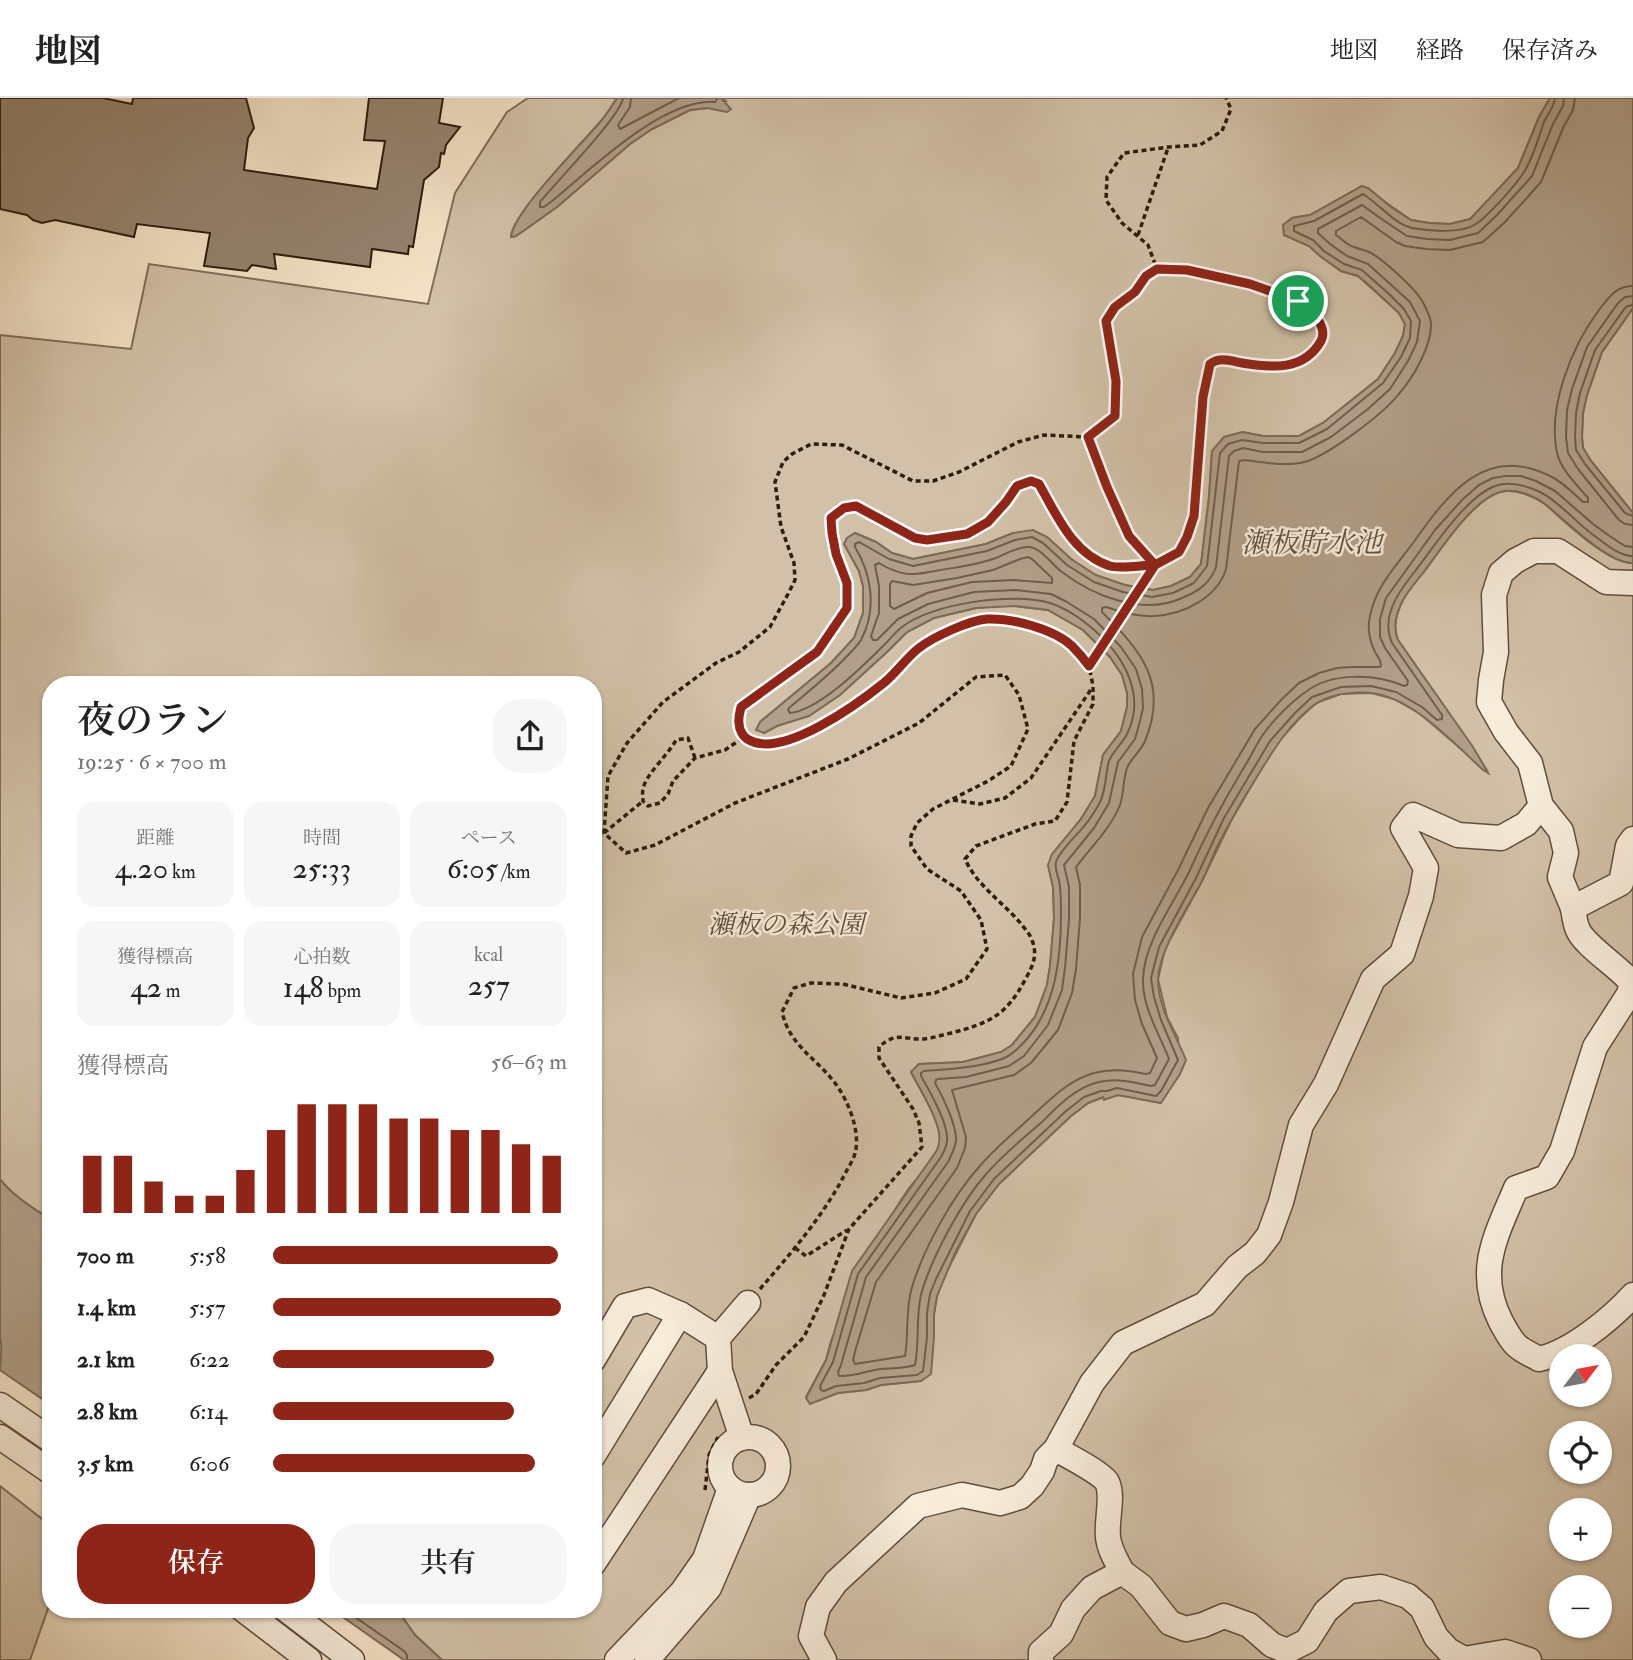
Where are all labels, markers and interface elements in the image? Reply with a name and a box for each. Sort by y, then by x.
text: 地図 [35,31,101,72]
text: 地図 [1330,35,1378,66]
text: 経路 [1416,35,1464,66]
text: 保存済み [1502,35,1598,66]
pin [1268,271,1328,331]
icon: arrive [1279,282,1317,320]
water label: 瀬板貯水池 [1242,526,1385,561]
text: 夜のラン [77,697,229,745]
button: share [493,699,567,773]
text: 19:25 · 6 × 700 m [77,747,227,776]
text: 距離 [136,826,174,850]
text: 時間 [303,826,341,850]
text: ペース [461,826,517,850]
text: 4.20 [115,850,168,887]
text: 25:33 [293,850,351,887]
text: 6:05 [447,850,498,887]
text: km [168,860,196,884]
text: /km [498,860,531,884]
park label: 瀬板の森公園 [708,909,868,941]
text: kcal [474,943,503,967]
text: 獲得標高 [117,945,193,969]
text: 心拍数 [293,945,351,969]
text: 257 [468,967,510,1004]
text: 42 [130,969,162,1006]
text: 148 [283,969,324,1006]
text: m [162,979,180,1003]
text: bpm [324,979,361,1003]
text: 56–63 m [491,1047,567,1076]
text: 獲得標高 [77,1051,169,1080]
text: 700 m [77,1241,134,1270]
text: 5:58 [189,1241,226,1270]
text: 1.4 km [77,1293,136,1322]
text: 5:57 [189,1293,225,1322]
north arrow [1549,1344,1612,1407]
map controls [1549,1344,1612,1638]
text: 2.1 km [77,1345,135,1374]
text: 6:22 [189,1345,230,1374]
text: 2.8 km [77,1397,138,1426]
text: 6:14 [189,1397,227,1426]
button: locate [1549,1421,1612,1484]
text: 3.5 km [77,1449,134,1478]
text: 6:06 [189,1449,230,1478]
button: + [1549,1498,1612,1561]
button: 保存 [77,1524,315,1604]
button: 共有 [329,1524,567,1604]
button: − [1549,1575,1612,1638]

